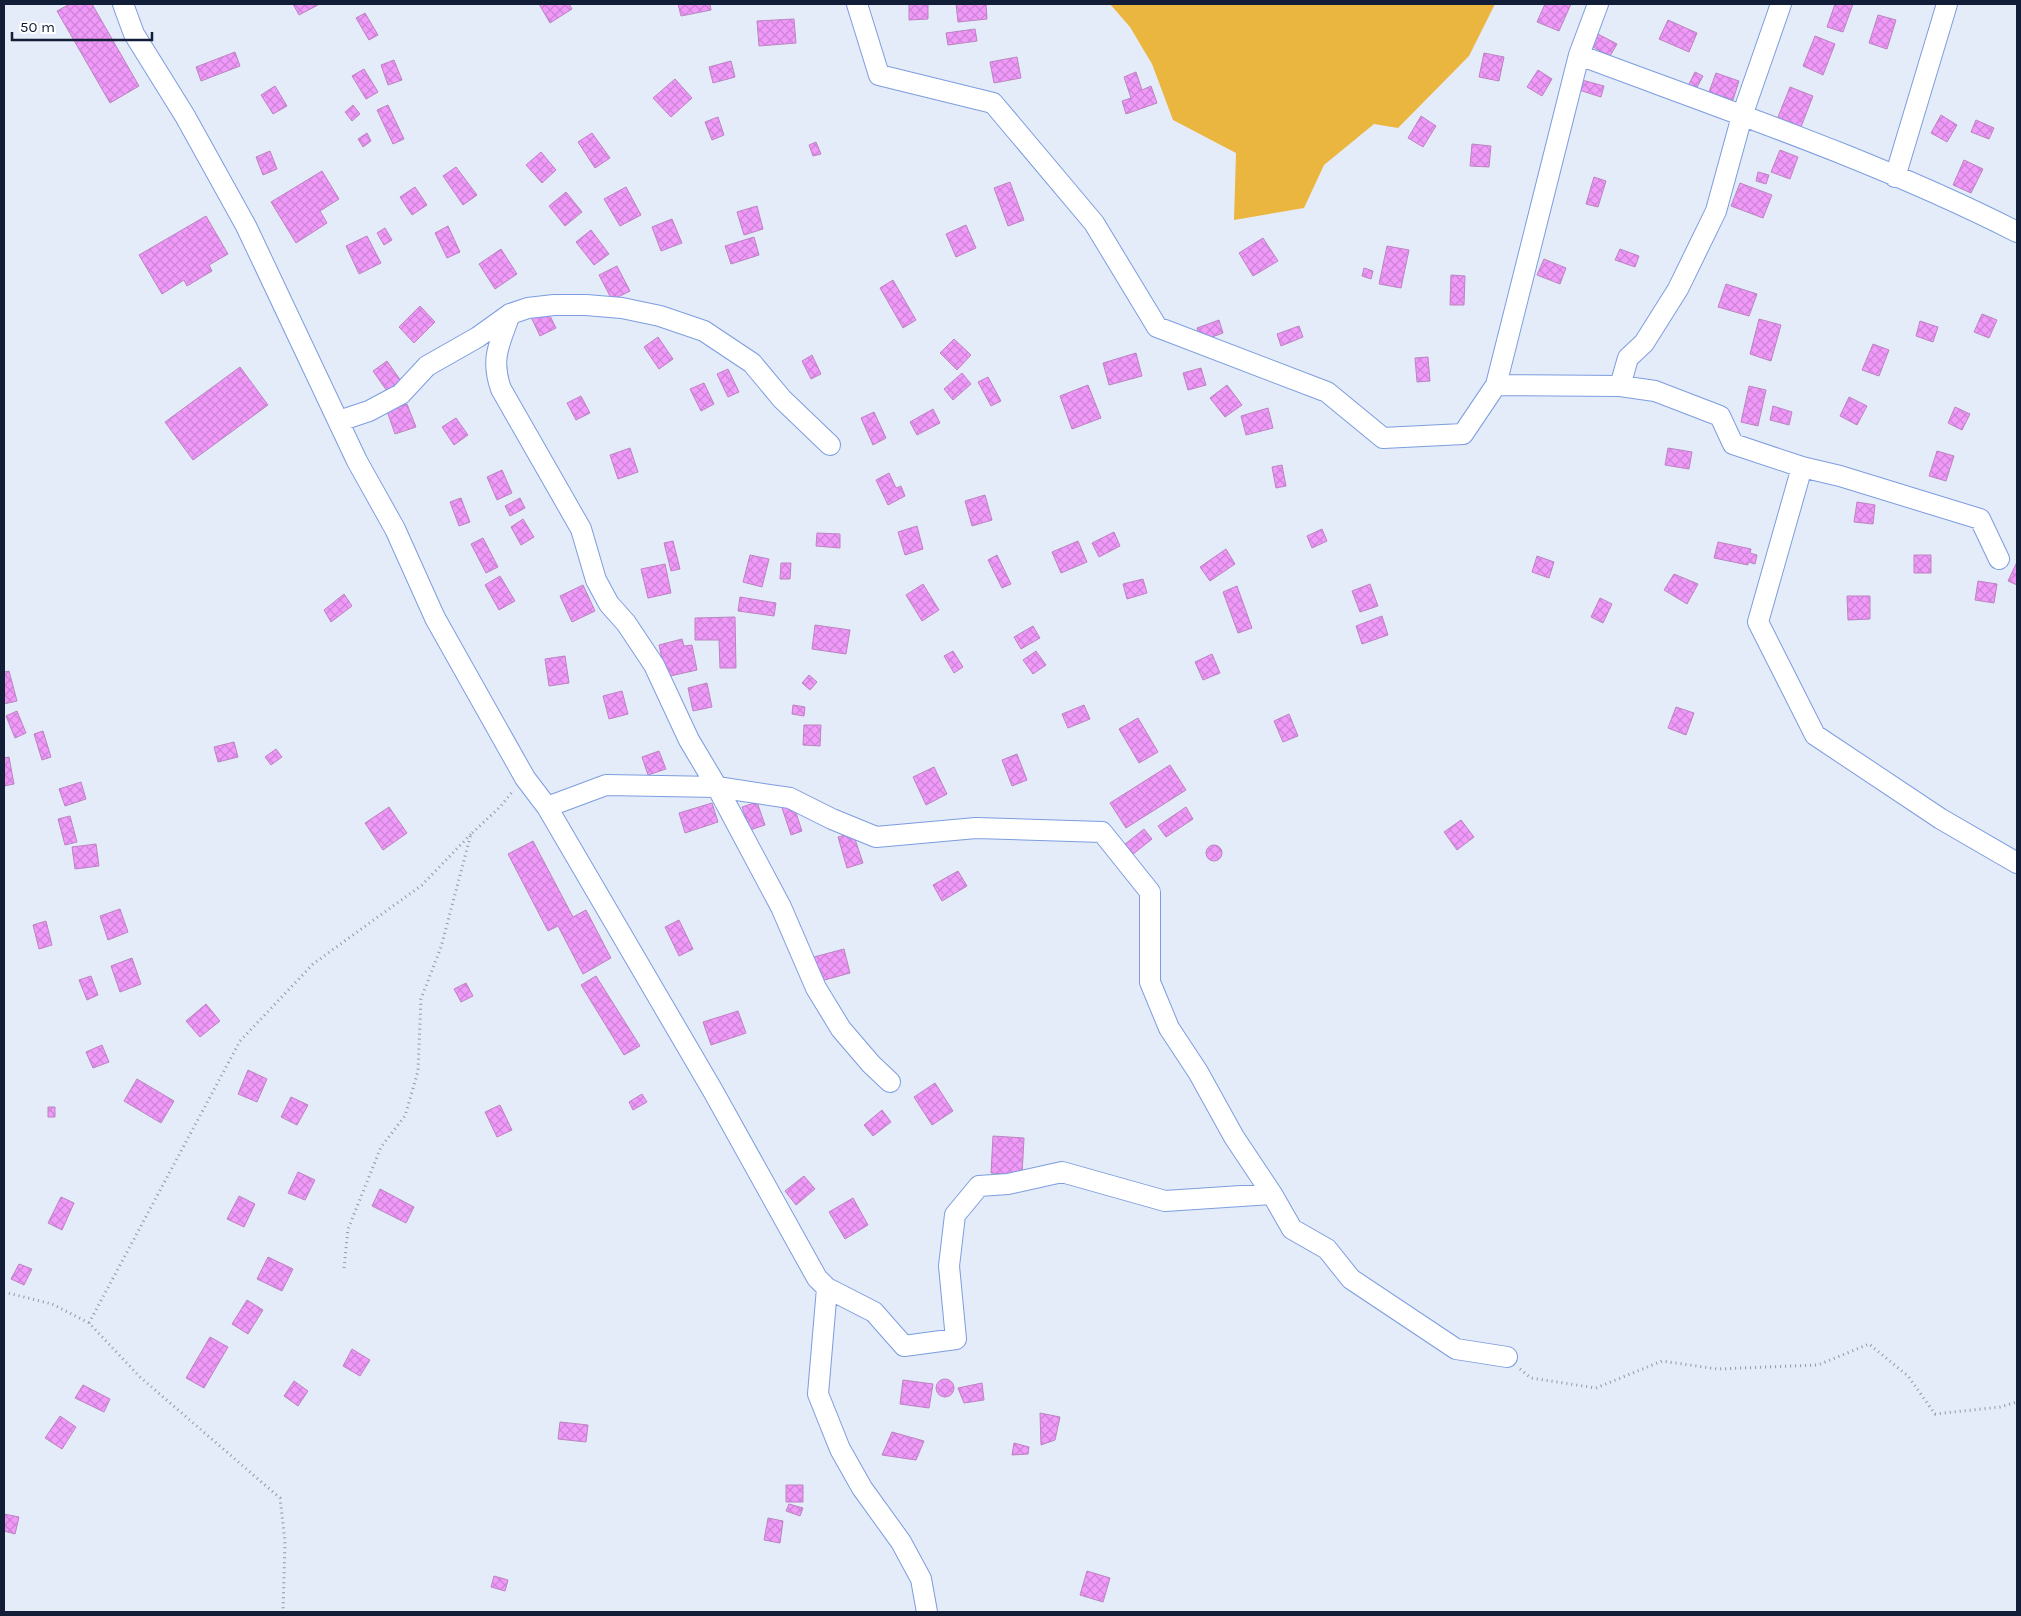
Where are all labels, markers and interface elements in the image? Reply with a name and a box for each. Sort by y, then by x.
scale bar [12,10,152,42]
text: 50 m [20,18,55,36]

